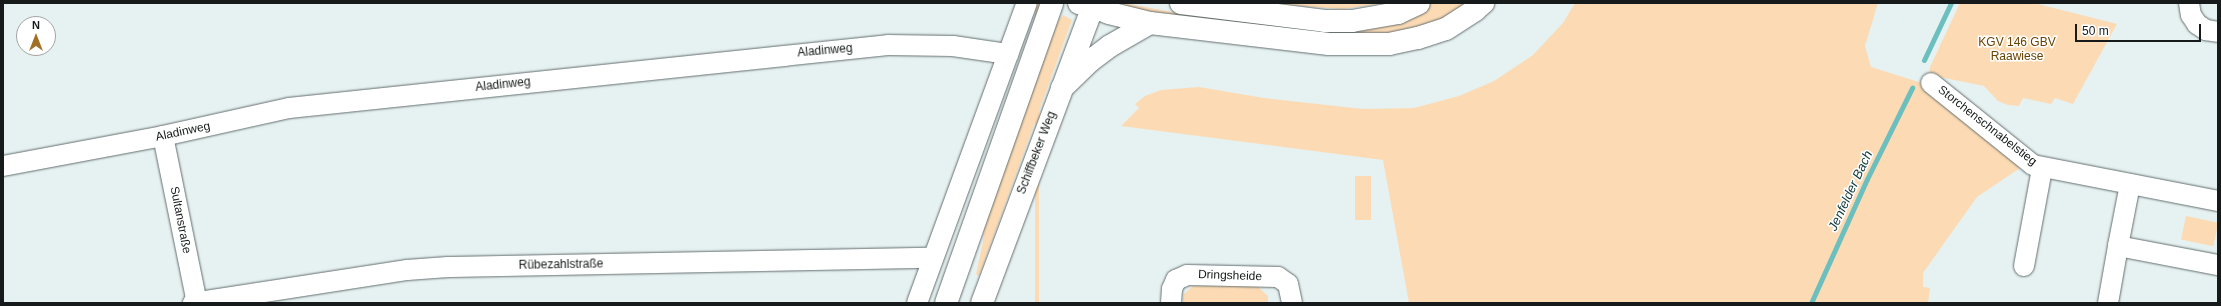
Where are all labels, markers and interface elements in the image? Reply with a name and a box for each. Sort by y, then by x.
north arrow [16,16,56,56]
scale bar [2077,16,2203,42]
text: N [32,19,40,31]
text: 50 m [2082,24,2109,38]
park label: KGV 146 GBV Raawiese [1978,36,2056,64]
street label: Aladinweg [797,41,853,61]
street label: Aladinweg [475,75,531,95]
street label: Storchenschnabelstieg [1935,83,2039,169]
street label: Schiffbeker Weg [1015,110,1059,196]
street label: Aladinweg [154,119,212,145]
water label: Jenfelder Bach [1826,148,1876,234]
street label: Sultanstraße [166,185,194,255]
street label: Rübezahlstraße [519,257,603,273]
street label: Dringsheide [1198,268,1262,284]

